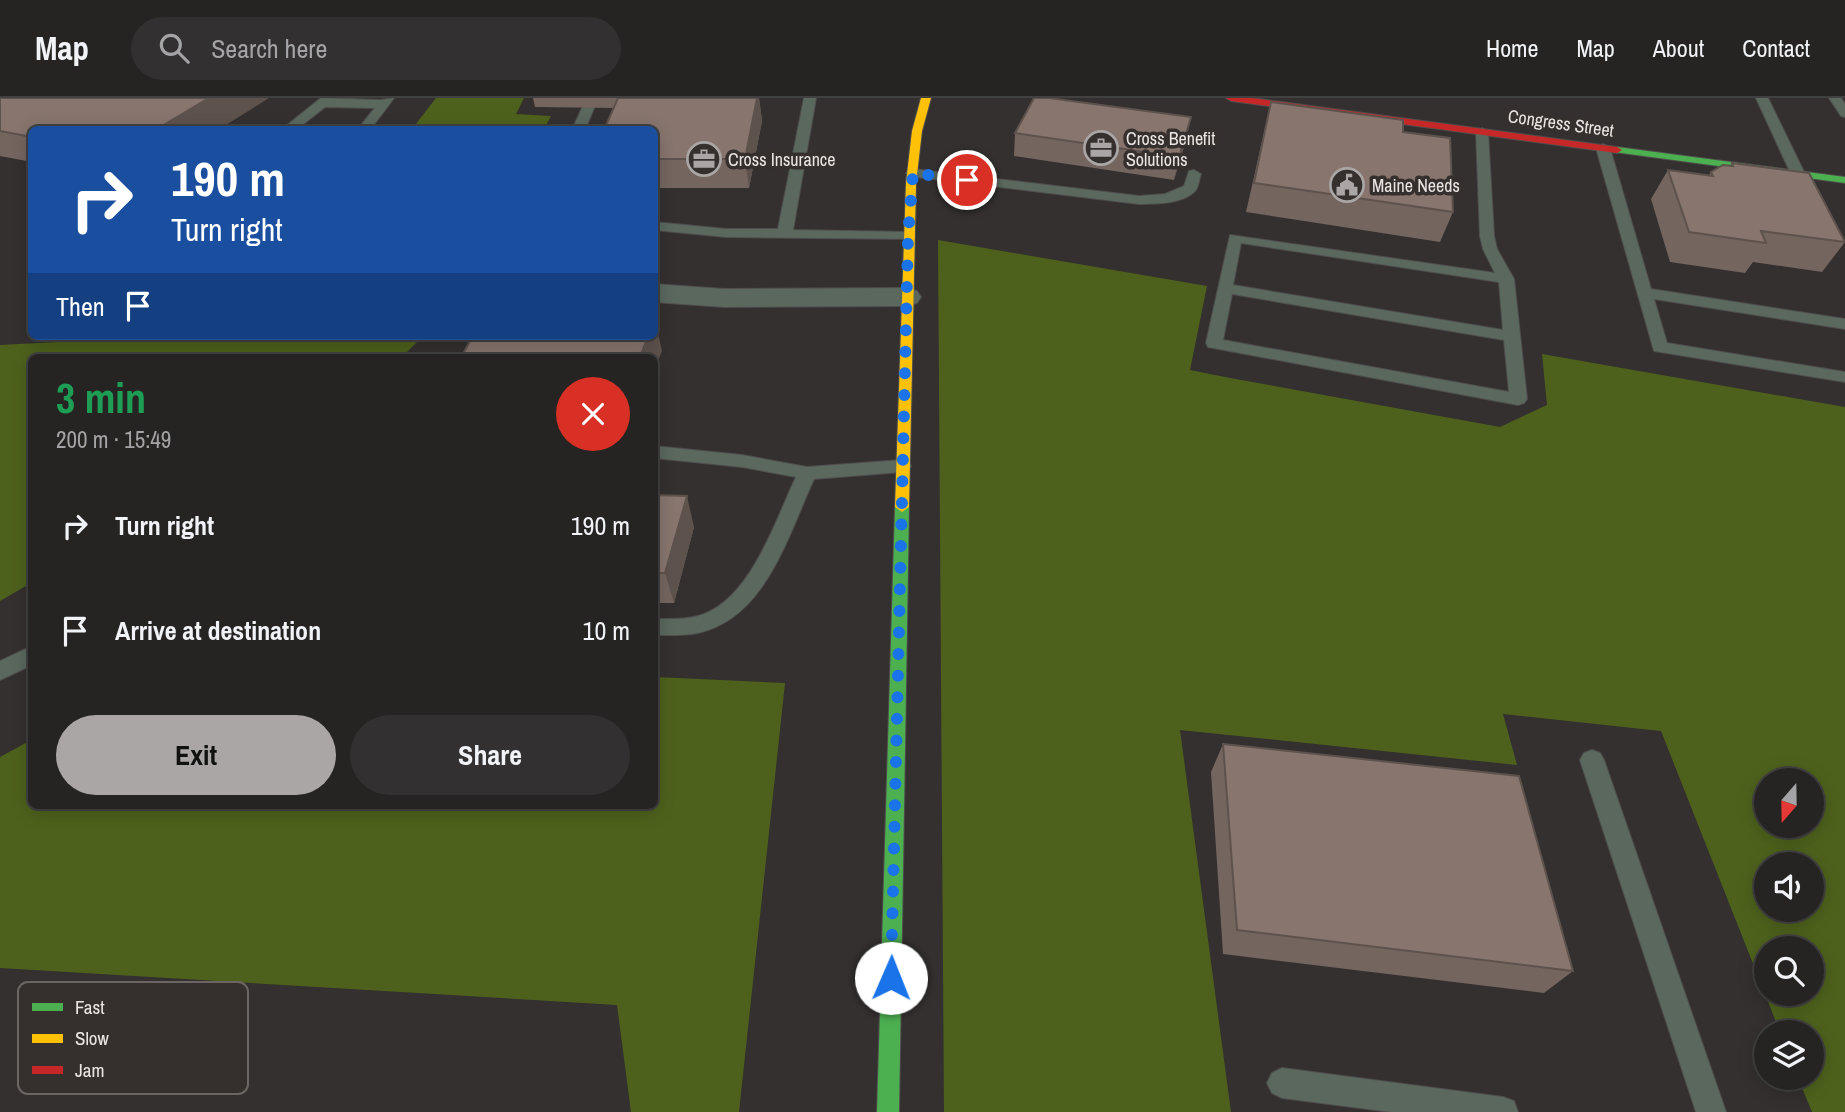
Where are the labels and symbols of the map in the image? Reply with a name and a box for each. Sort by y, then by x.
street label: Congress Street [1506,103,1616,143]
place label: Cross Benefit Solutions [1126,126,1215,172]
office icon: Cross Benefit Solutions [1082,129,1120,167]
office icon: Cross Insurance [685,140,723,178]
place label: Cross Insurance [728,147,835,172]
pin [937,150,997,210]
public building icon: Maine Needs [1328,166,1366,204]
place label: Maine Needs [1372,173,1460,198]
north arrow [1754,768,1824,838]
position arrow [854,941,928,1015]
legend [18,982,248,1094]
text: Fast [75,994,105,1020]
text: Slow [75,1025,110,1051]
text: Jam [75,1057,104,1083]

